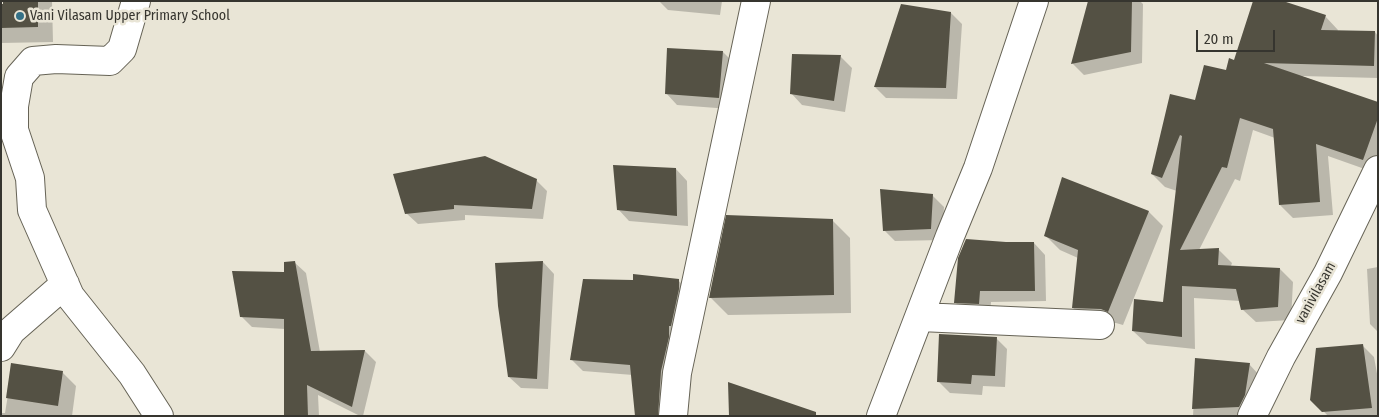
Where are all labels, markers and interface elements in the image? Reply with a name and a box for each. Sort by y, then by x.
place label: Vani Vilasam Upper Primary School [30,8,230,24]
marker: Vani Vilasam Upper Primary School [14,10,26,22]
scale bar [1199,20,1278,52]
text: 20 m [1204,30,1234,48]
street label: vanivilasam [1292,259,1340,327]

